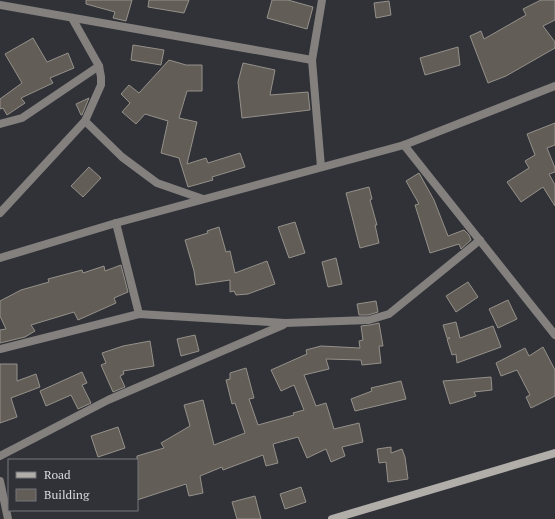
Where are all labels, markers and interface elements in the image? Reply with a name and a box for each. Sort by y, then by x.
legend [8,459,138,511]
text: Road [44,467,71,482]
text: Building [44,487,90,502]

